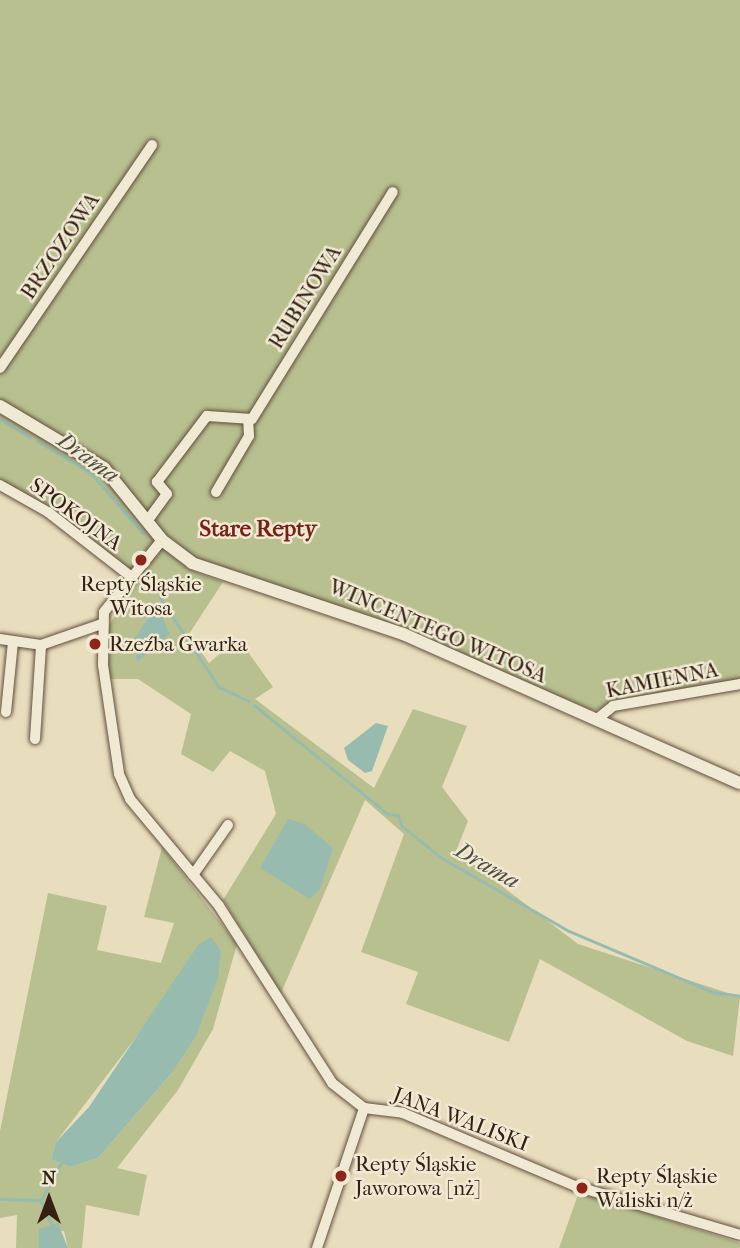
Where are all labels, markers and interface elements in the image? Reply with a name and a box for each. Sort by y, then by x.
street label: BRZOZOWA [15,188,105,304]
street label: RUBINOWA [263,241,347,353]
water label: Drama [52,427,124,489]
street label: SPOKOJNA [25,472,127,556]
district label: Stare Repty [199,515,317,543]
marker: Repty Śląskie Witosa [133,552,149,568]
place label: Repty Śląskie Witosa [80,571,202,621]
street label: WINCENTEGO WITOSA [325,574,551,688]
place label: Rzeźba Gwarka [109,631,247,657]
marker: Rzeźba Gwarka [87,636,103,652]
street label: KAMIENNA [604,657,720,703]
water label: Drama [450,837,524,895]
street label: JANA WALISKI [390,1082,532,1156]
place label: Repty Śląskie Jaworowa [nż] [355,1151,481,1201]
place label: Repty Śląskie Waliski n/ż [596,1163,717,1213]
north arrow [14,1164,84,1234]
text: N [42,1167,56,1189]
marker: Repty Śląskie Jaworowa [nż] [333,1168,349,1184]
marker: Repty Śląskie Waliski n/ż [574,1180,590,1196]

